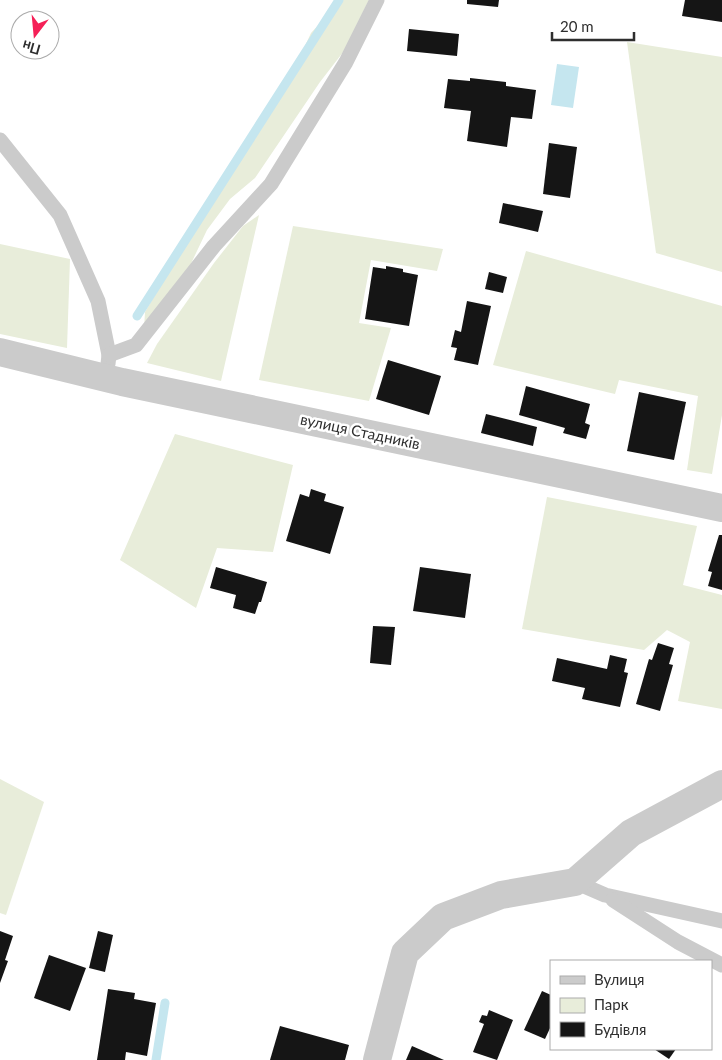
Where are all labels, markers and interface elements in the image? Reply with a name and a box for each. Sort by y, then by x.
north arrow [10,10,60,60]
scale bar [552,10,634,42]
text: 20 m [560,17,594,35]
text: Пн [20,37,42,59]
street label: вулиця Стадників [299,410,422,452]
legend [550,960,712,1050]
text: Вулиця [594,970,644,988]
text: Парк [594,995,629,1013]
text: Будівля [594,1020,646,1038]

